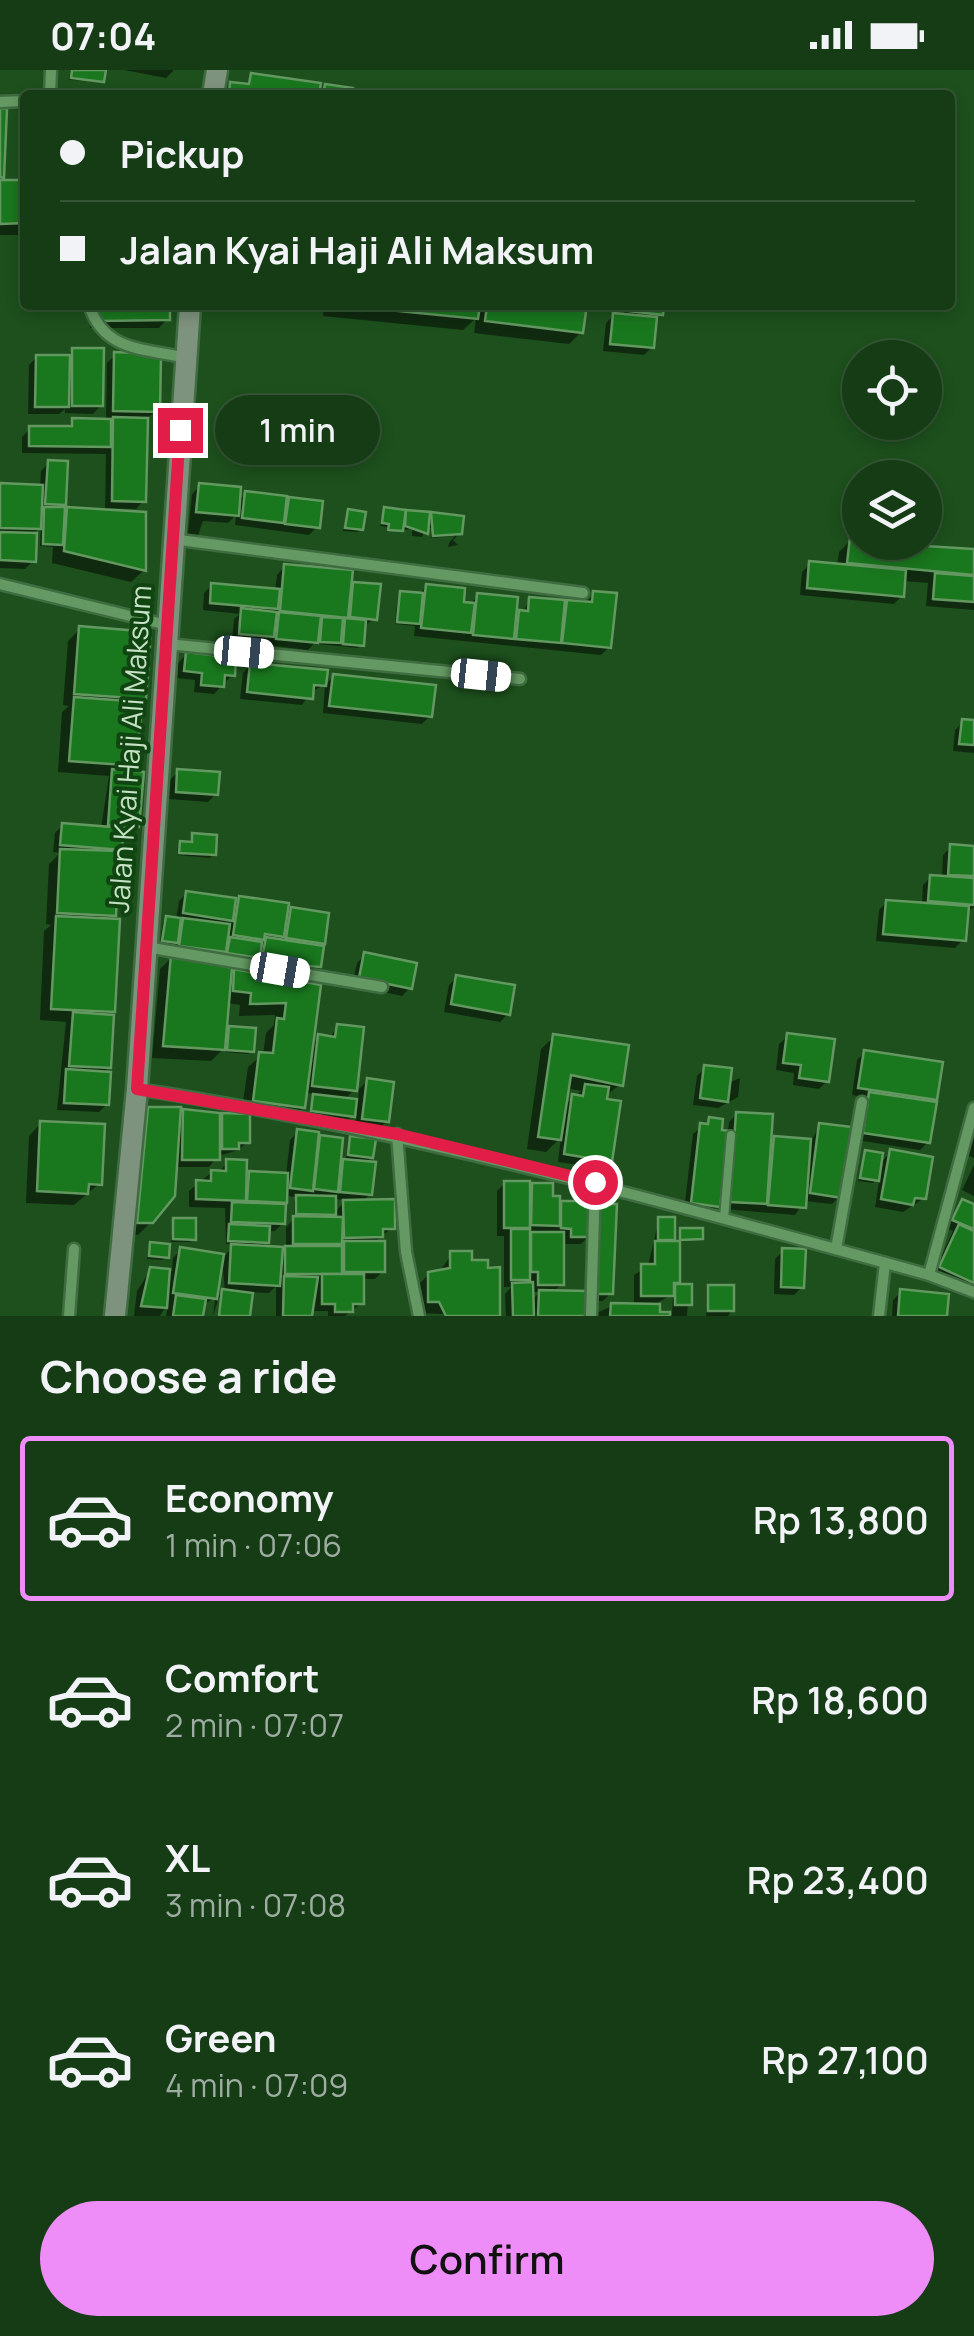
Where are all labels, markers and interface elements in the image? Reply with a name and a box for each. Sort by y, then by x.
text: 07:04 [50,9,156,61]
text: Pickup [120,127,244,179]
text: Jalan Kyai Haji Ali Maksum [120,223,594,275]
map controls [842,340,942,560]
button: locate [842,340,942,440]
callout: 1 min [215,395,380,465]
route end [158,408,203,453]
text: 1 min [259,408,336,452]
button: layers [842,460,942,560]
street label: Jalan Kyai Haji Ali Maksum [99,584,159,914]
car [213,634,275,670]
car [450,657,512,693]
car [248,950,312,990]
route start [573,1160,618,1205]
text: Choose a ride [40,1345,337,1407]
text: Economy [165,1471,334,1523]
icon: car [45,1474,135,1564]
text: Rp 13,800 [753,1493,929,1545]
text: 1 min · 07:06 [165,1523,342,1567]
text: Comfort [165,1651,319,1703]
icon: car [45,1654,135,1744]
text: Rp 18,600 [751,1673,929,1725]
text: 2 min · 07:07 [165,1703,344,1747]
text: XL [165,1831,210,1883]
icon: car [45,1834,135,1924]
text: Rp 23,400 [747,1853,929,1905]
text: 3 min · 07:08 [165,1883,346,1927]
text: Green [165,2011,277,2063]
icon: car [45,2014,135,2104]
text: Rp 27,100 [761,2033,929,2085]
text: 4 min · 07:09 [165,2063,348,2107]
button: Confirm [40,2201,934,2316]

